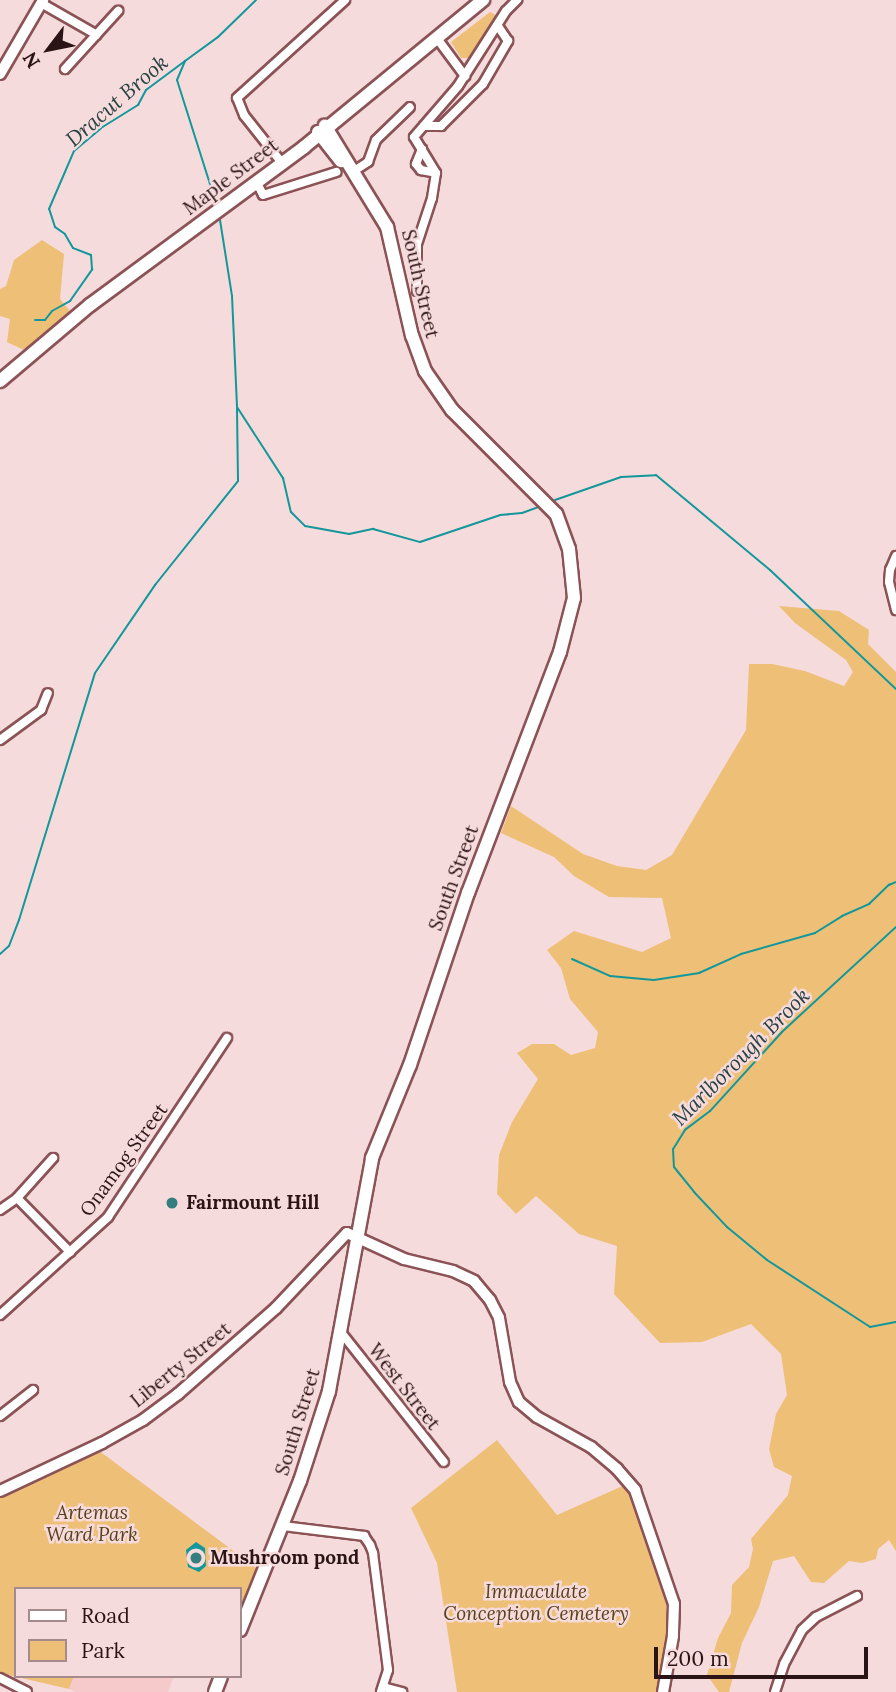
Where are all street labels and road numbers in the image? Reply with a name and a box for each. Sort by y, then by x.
street label: Maple Street [179,134,283,220]
street label: South Street [396,227,444,341]
street label: South Street [424,822,484,934]
street label: Onamog Street [75,1099,173,1221]
street label: Liberty Street [126,1318,236,1412]
street label: West Street [363,1339,445,1435]
street label: South Street [271,1366,325,1478]

